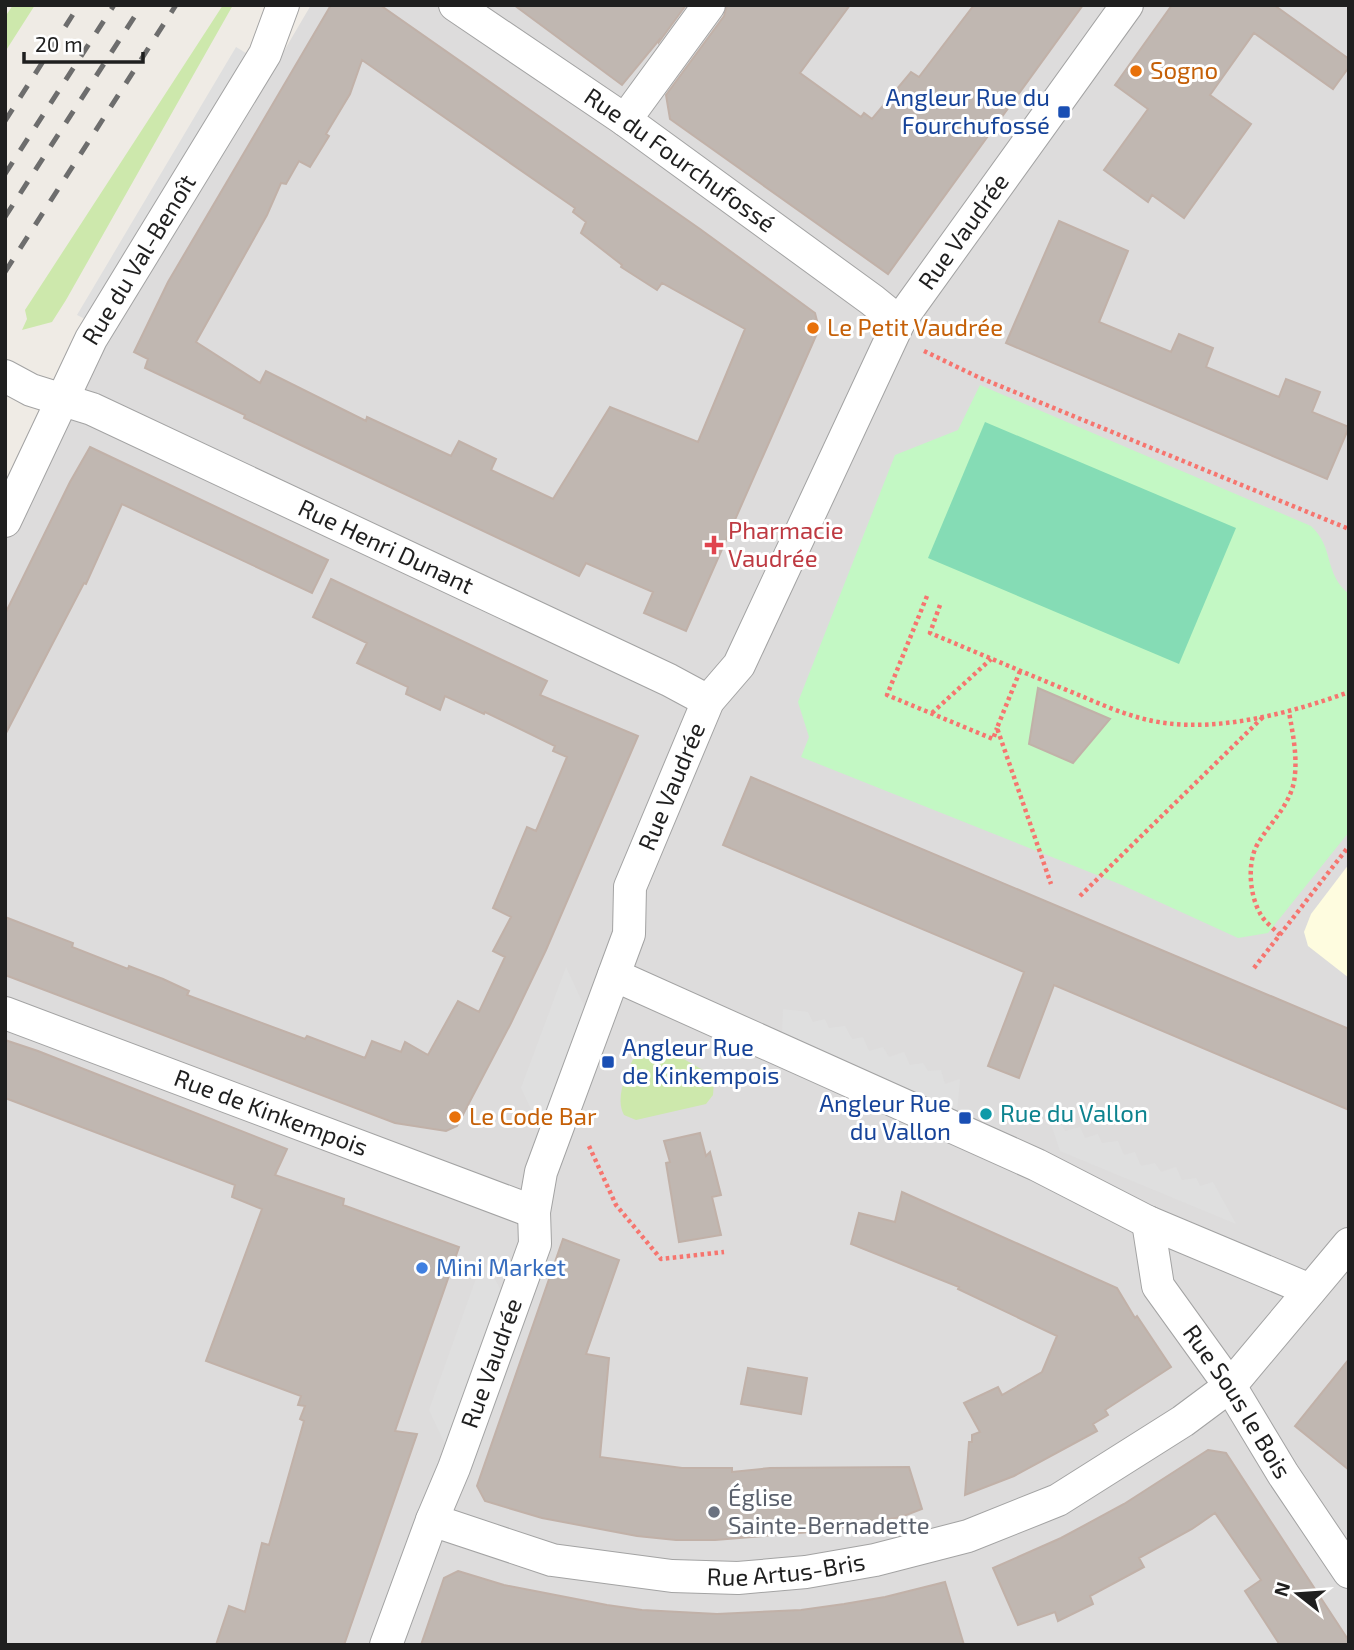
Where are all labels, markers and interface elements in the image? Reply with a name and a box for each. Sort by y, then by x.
scale bar [24,21,144,65]
text: 20 m [35,31,83,56]
place label: Sogno [1150,55,1218,84]
marker: Sogno [1128,63,1144,79]
street label: Rue du Fourchufossé [579,81,781,238]
place label: Angleur Rue du Fourchufossé [885,82,1050,139]
marker: Angleur Rue du Fourchufossé [1056,104,1072,120]
street label: Rue Vaudrée [911,167,1014,295]
street label: Rue du Val-Benoît [75,169,201,350]
place label: Le Petit Vaudrée [827,312,1003,341]
marker: Le Petit Vaudrée [805,320,821,336]
street label: Rue Henri Dunant [294,492,479,599]
place label: Pharmacie Vaudrée [728,515,844,572]
marker: Pharmacie Vaudrée [706,537,722,553]
street label: Rue Vaudrée [631,718,710,854]
place label: Angleur Rue de Kinkempois [622,1032,780,1089]
marker: Angleur Rue de Kinkempois [600,1054,616,1070]
street label: Rue de Kinkempois [171,1062,372,1161]
place label: Angleur Rue du Vallon [819,1088,951,1145]
place label: Rue du Vallon [1000,1098,1148,1127]
place label: Le Code Bar [469,1101,597,1130]
marker: Rue du Vallon [978,1106,994,1122]
marker: Le Code Bar [447,1109,463,1125]
marker: Angleur Rue du Vallon [957,1110,973,1126]
place label: Mini Market [436,1252,566,1281]
marker: Mini Market [414,1260,430,1276]
street label: Rue Vaudrée [454,1294,527,1432]
street label: Rue Sous le Bois [1178,1319,1298,1483]
place label: Église Sainte-Bernadette [728,1482,930,1539]
marker: Église Sainte-Bernadette [706,1504,722,1520]
street label: Rue Artus-Bris [706,1546,867,1591]
north arrow [1263,1559,1333,1629]
text: N [1268,1579,1294,1599]

